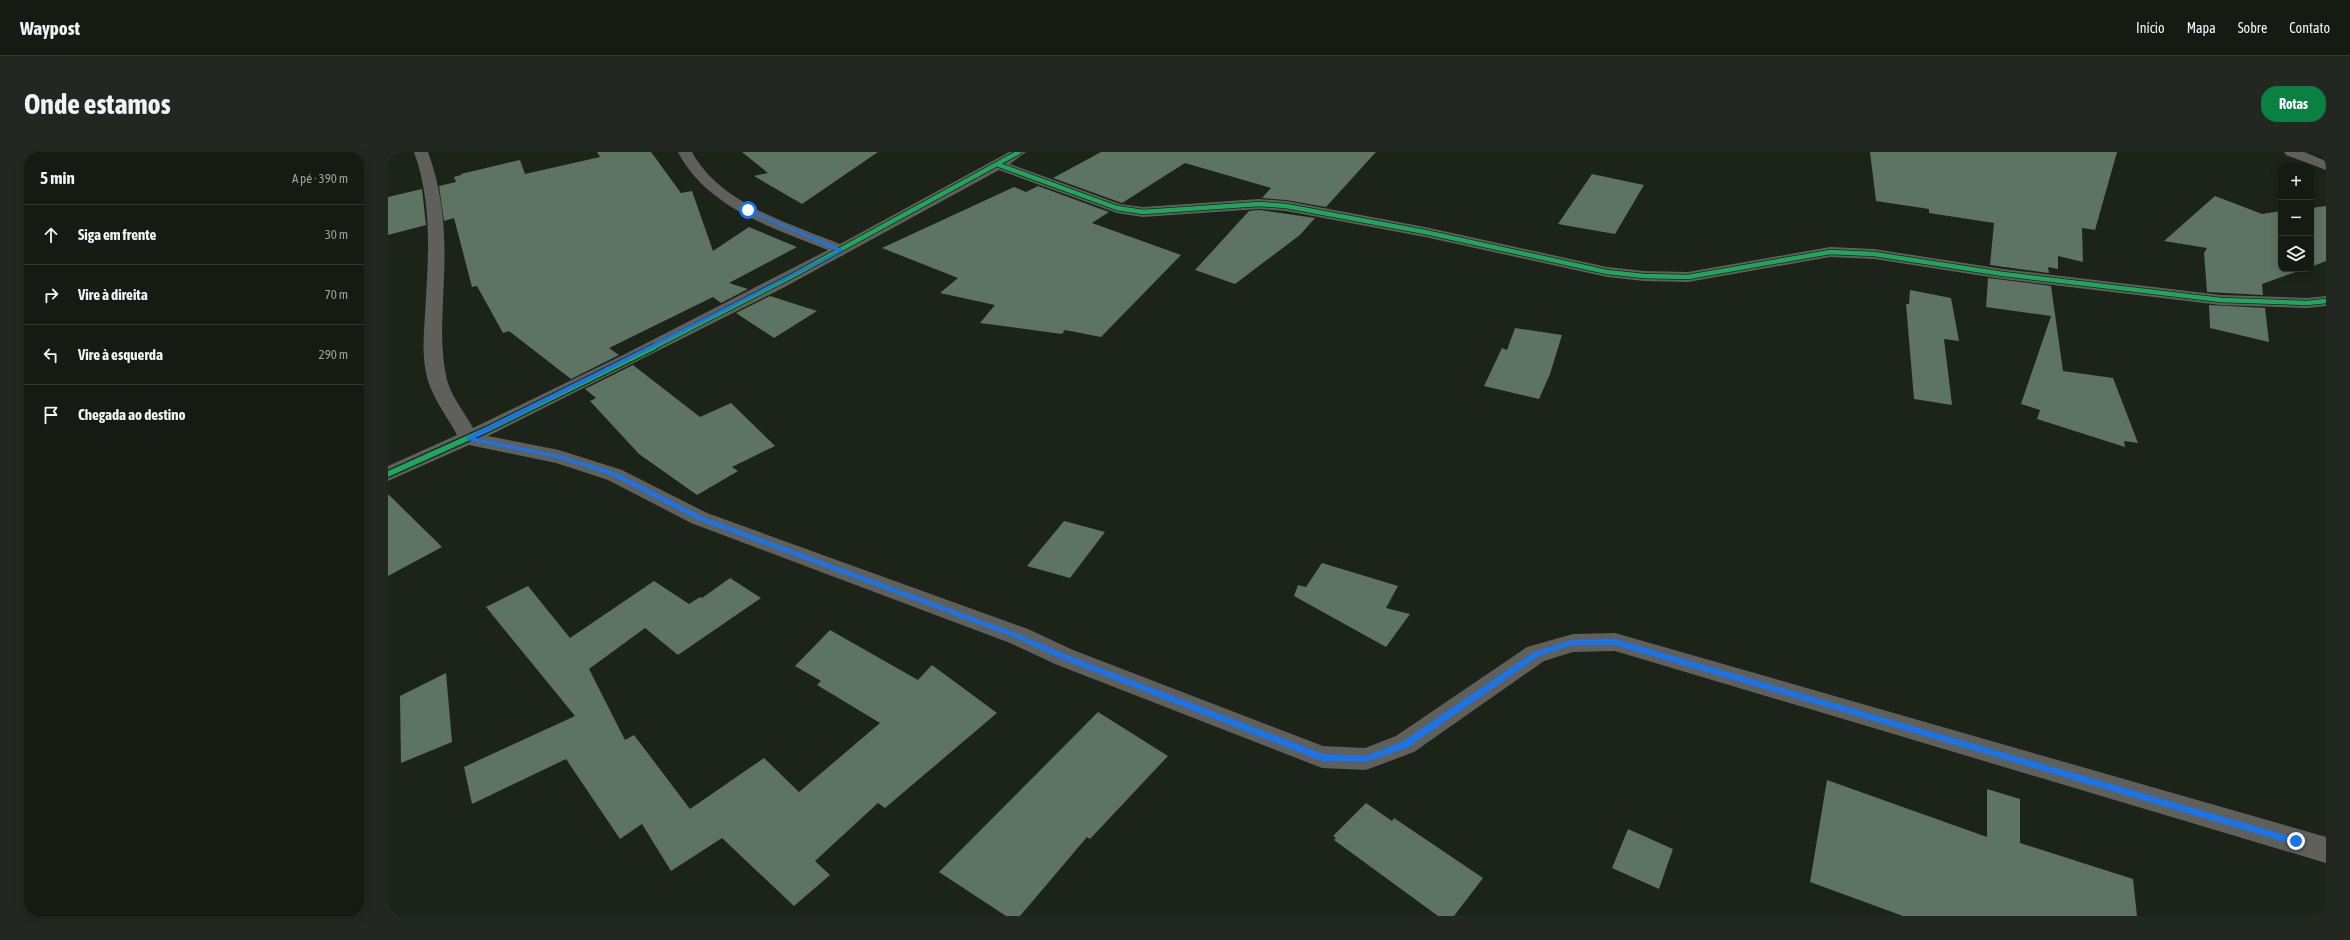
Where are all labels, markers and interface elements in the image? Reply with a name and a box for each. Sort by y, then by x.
text: Waypost [20,17,80,39]
text: Início [2136,20,2165,36]
text: Mapa [2187,20,2216,36]
text: Sobre [2238,20,2267,36]
text: Contato [2289,20,2330,36]
button: Rotas [2261,86,2326,122]
text: Onde estamos [24,88,171,120]
map controls [2278,164,2314,272]
button: + [2278,164,2314,200]
text: 5 min [40,168,75,188]
text: A pé · 390 m [292,171,348,186]
button: − [2278,200,2314,236]
route start [739,201,757,219]
icon: ahead [40,224,62,246]
text: Siga em frente [78,226,156,243]
text: 30 m [325,227,348,242]
button: layers [2278,236,2314,272]
icon: right [40,284,62,306]
text: Vire à direita [78,286,148,303]
text: 70 m [325,287,348,302]
icon: left [40,344,62,366]
text: Vire à esquerda [78,346,163,363]
text: 290 m [319,347,348,362]
icon: arrive [40,404,62,426]
text: Chegada ao destino [78,406,186,423]
route end [2287,832,2305,850]

